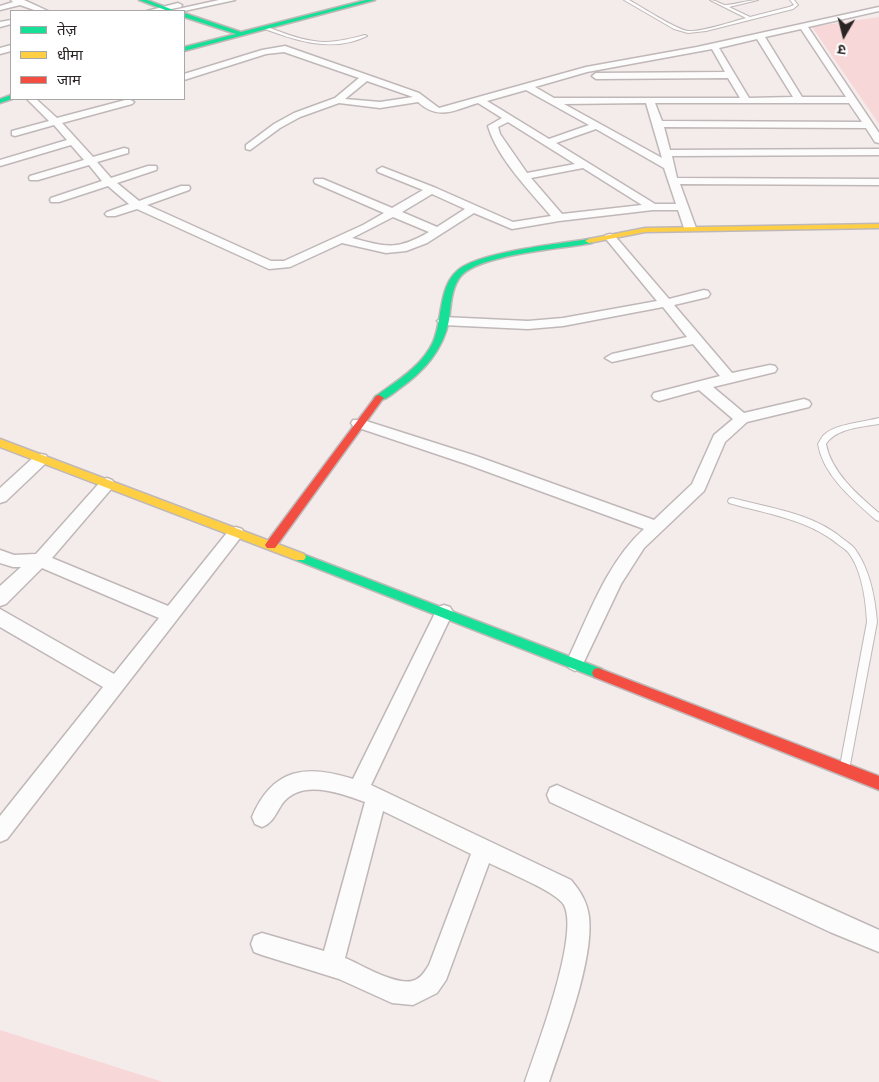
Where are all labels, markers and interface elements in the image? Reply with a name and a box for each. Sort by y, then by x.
legend [10,10,185,100]
north arrow [819,10,869,60]
text: तेज़ [57,19,77,39]
text: उ [836,40,847,60]
text: धीमा [57,44,83,64]
text: जाम [57,69,81,89]

